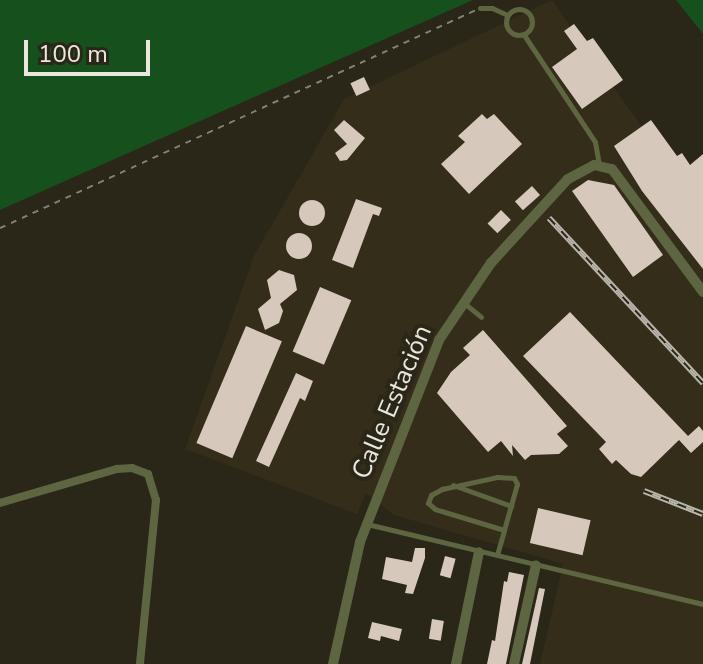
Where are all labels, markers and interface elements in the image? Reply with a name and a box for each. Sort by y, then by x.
scale bar [28,24,154,74]
text: 100 m [38,38,108,70]
street label: Calle Estación [346,320,438,484]

